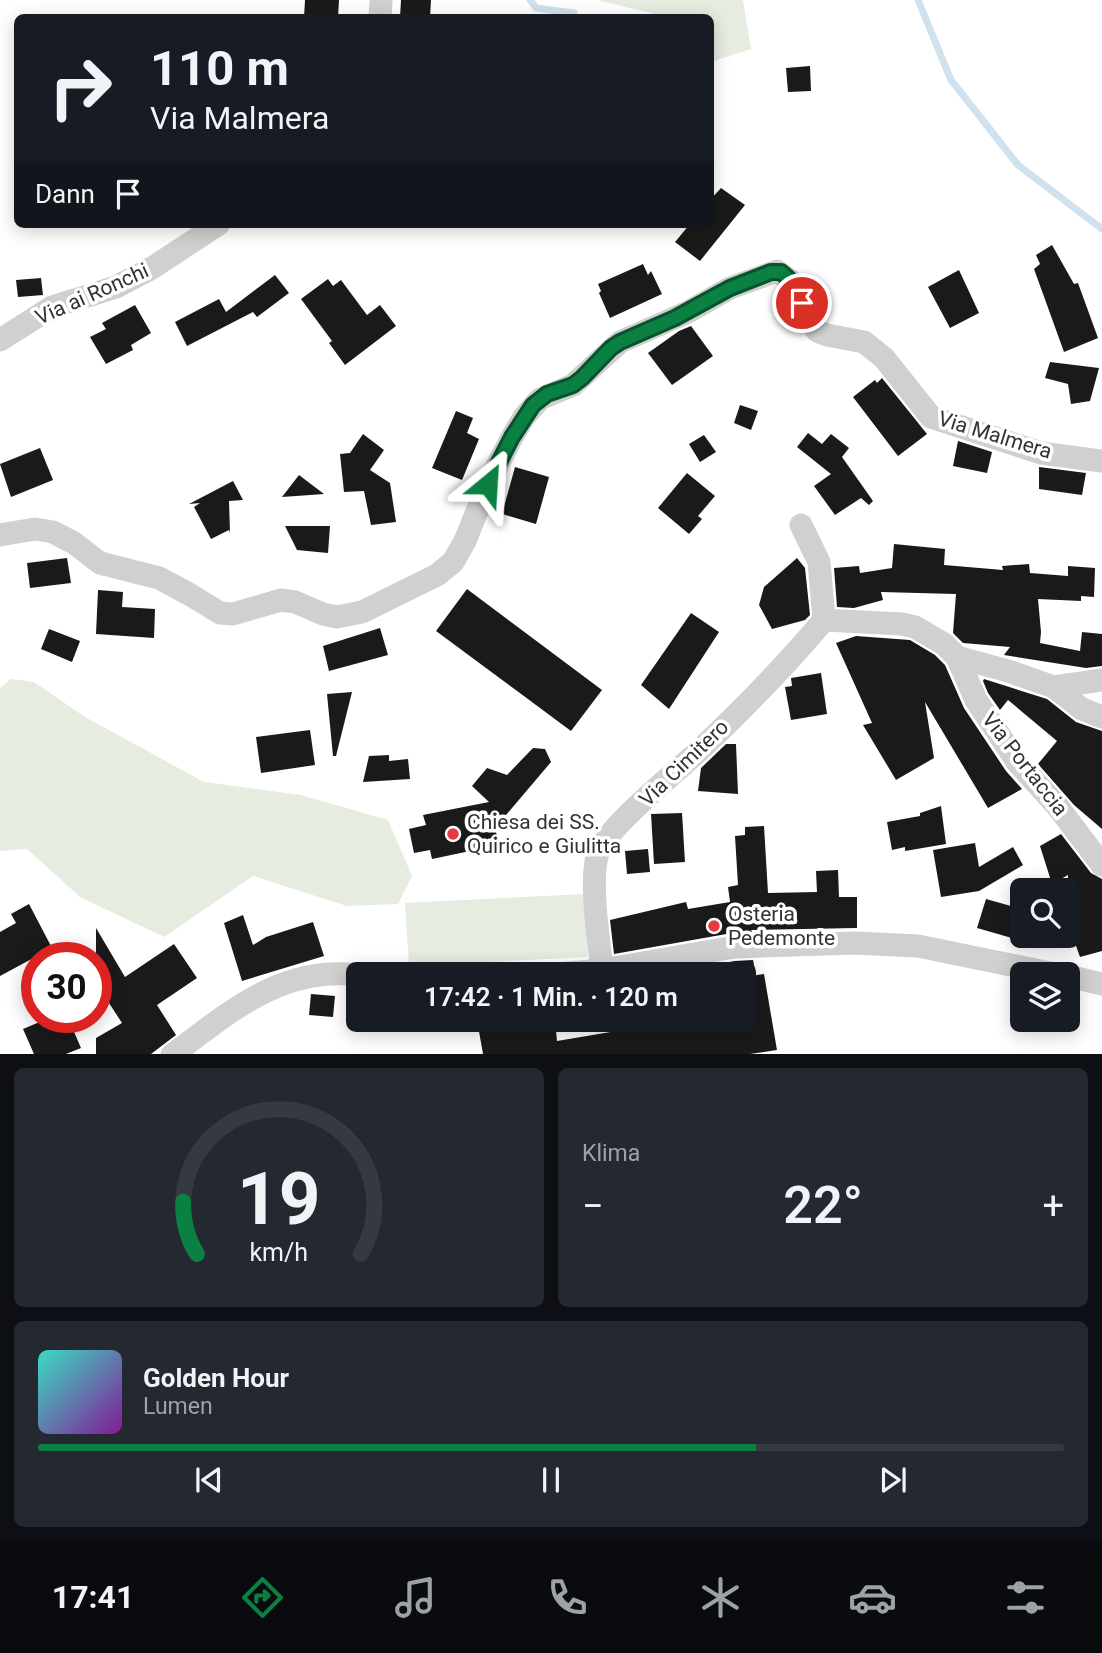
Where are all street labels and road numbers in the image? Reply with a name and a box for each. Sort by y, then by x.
street label: Via ai Ronchi [32,258,152,330]
street label: Via Malmera [935,406,1055,464]
street label: Via Portaccia [977,708,1073,820]
street label: Via Cimitero [635,715,733,811]

